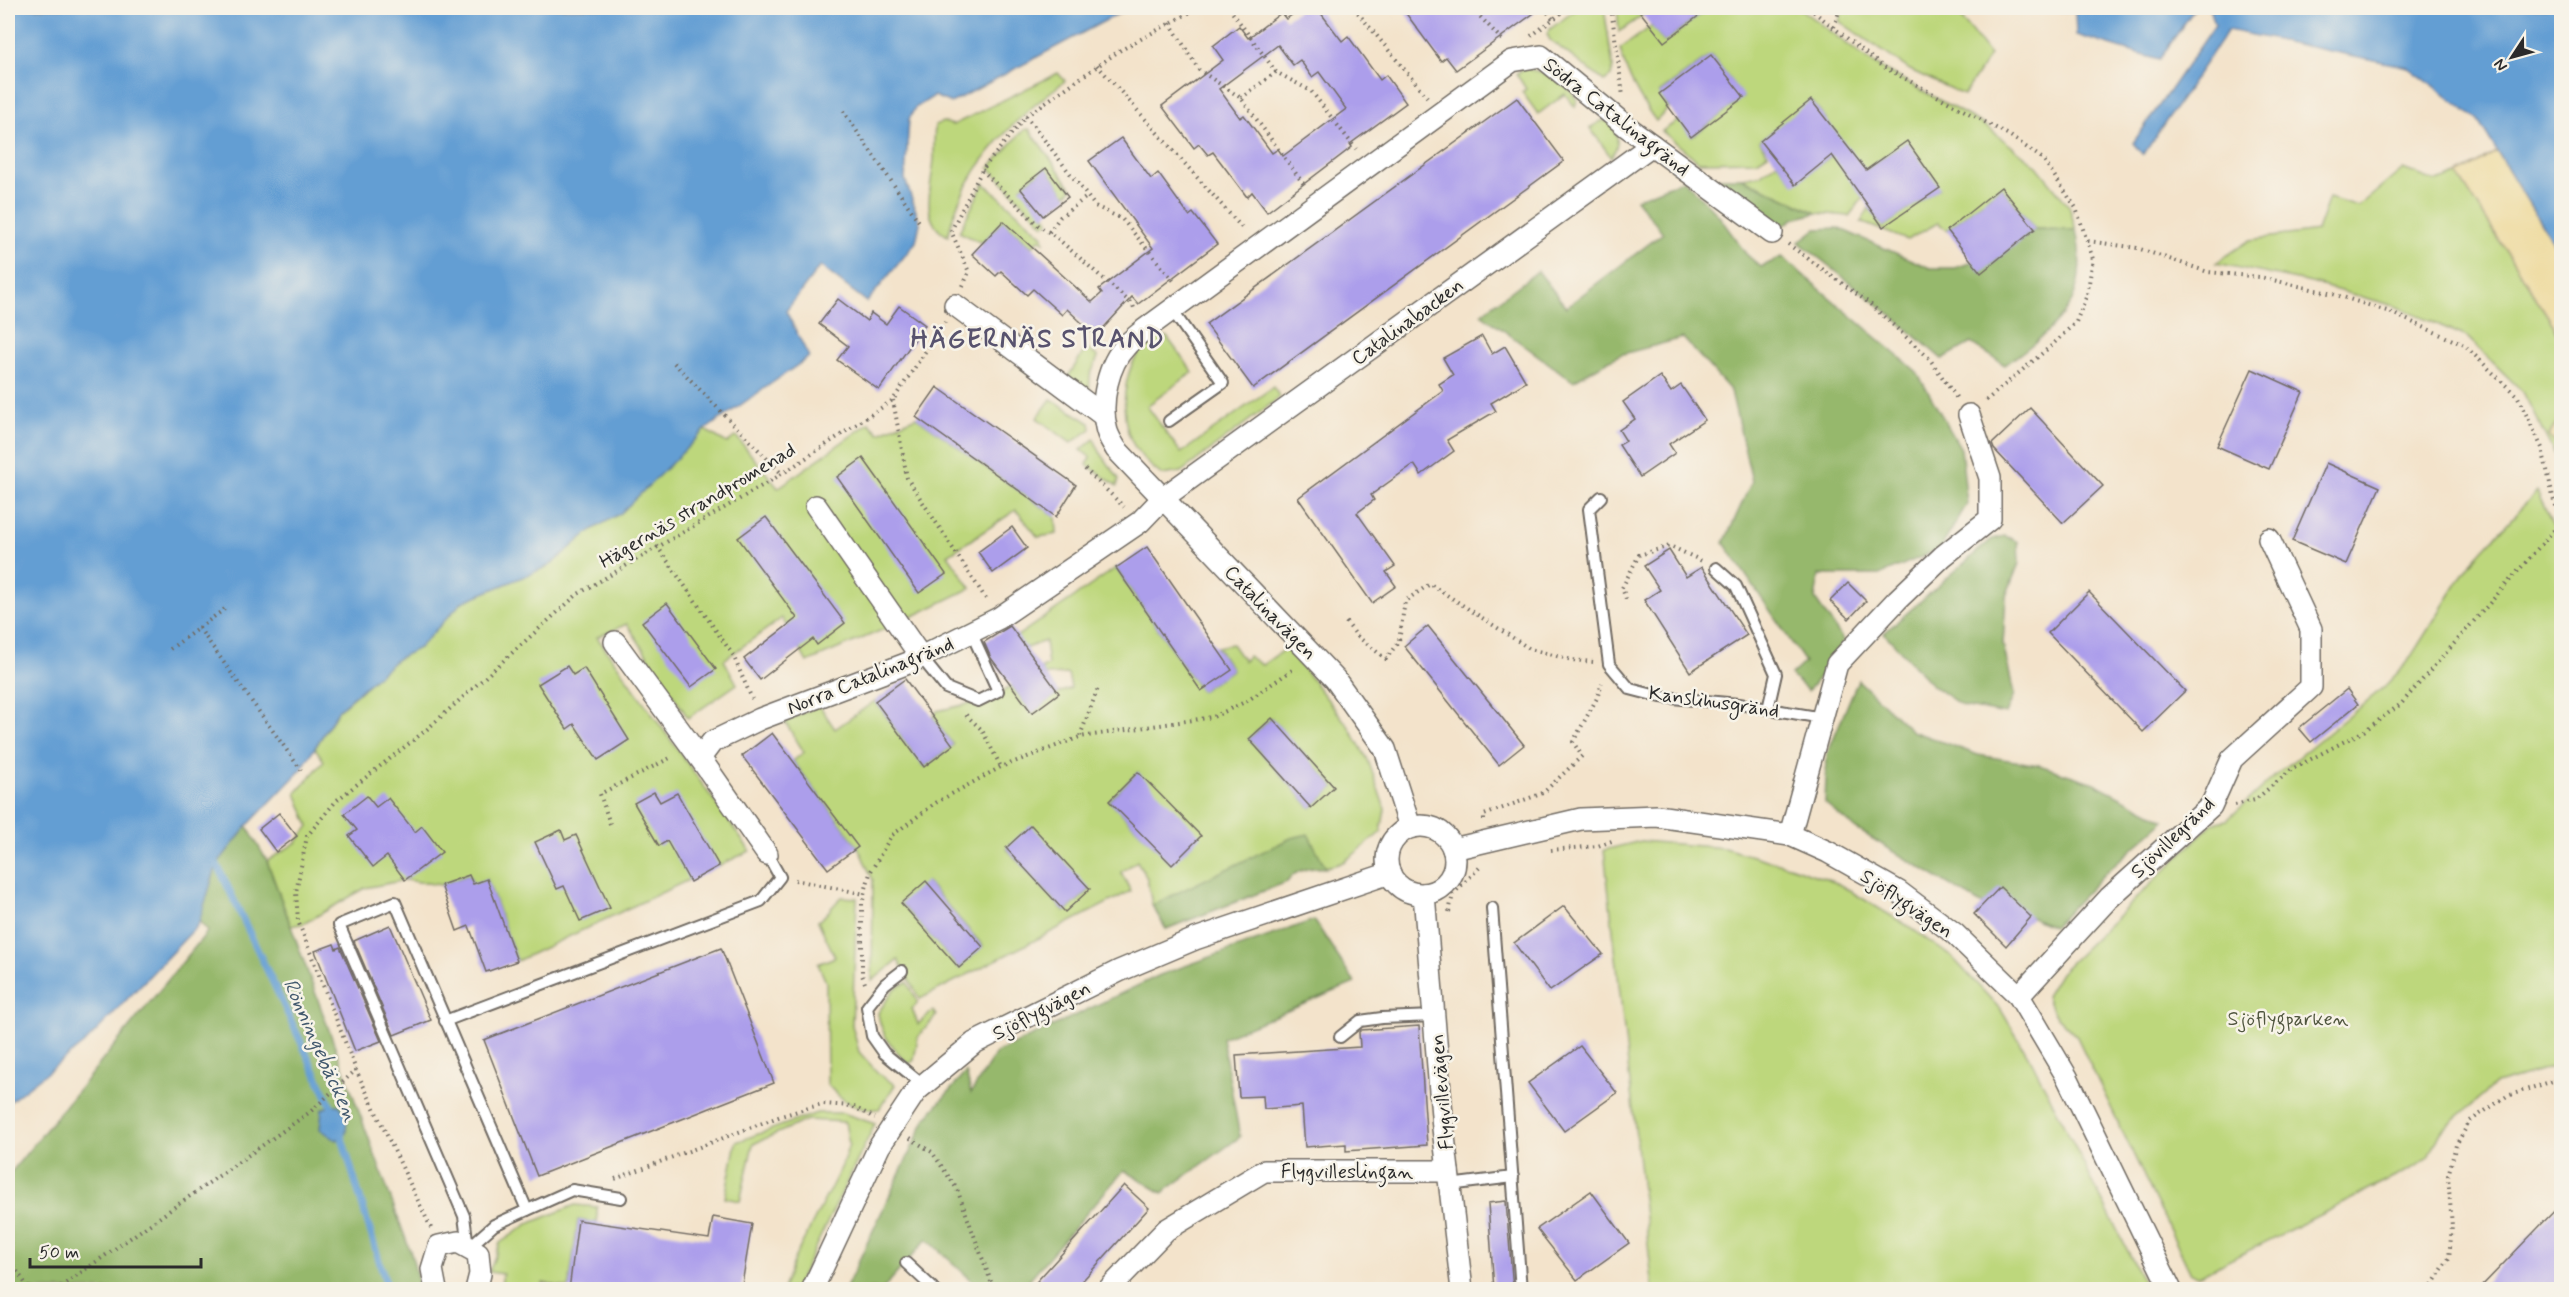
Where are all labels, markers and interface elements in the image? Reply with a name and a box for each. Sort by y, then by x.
north arrow [2482,27,2542,87]
street label: Södra Catalinagränd [1536,51,1695,185]
text: N [2489,54,2513,75]
street label: Catalinabacken [1346,272,1470,372]
district label: HÄGERNÄS STRAND [911,323,1165,357]
street label: Hägernäs strandpromenad [595,437,801,576]
street label: Catalinavägen [1218,560,1322,666]
street label: Norra Catalinagränd [783,631,959,724]
street label: Kanslihusgränd [1647,680,1781,726]
street label: Sjövillegränd [2125,791,2221,885]
street label: Sjöflygvägen [1853,863,1958,947]
water label: Rönningebäcken [276,974,364,1127]
street label: Sjöflygvägen [988,975,1096,1049]
park label: Sjöflygparken [2228,1006,2349,1035]
street label: Flygvillevägen [1424,1033,1461,1151]
street label: Flygvilleslingan [1281,1159,1413,1188]
scale bar [30,1231,201,1269]
text: 50 m [39,1241,79,1265]

